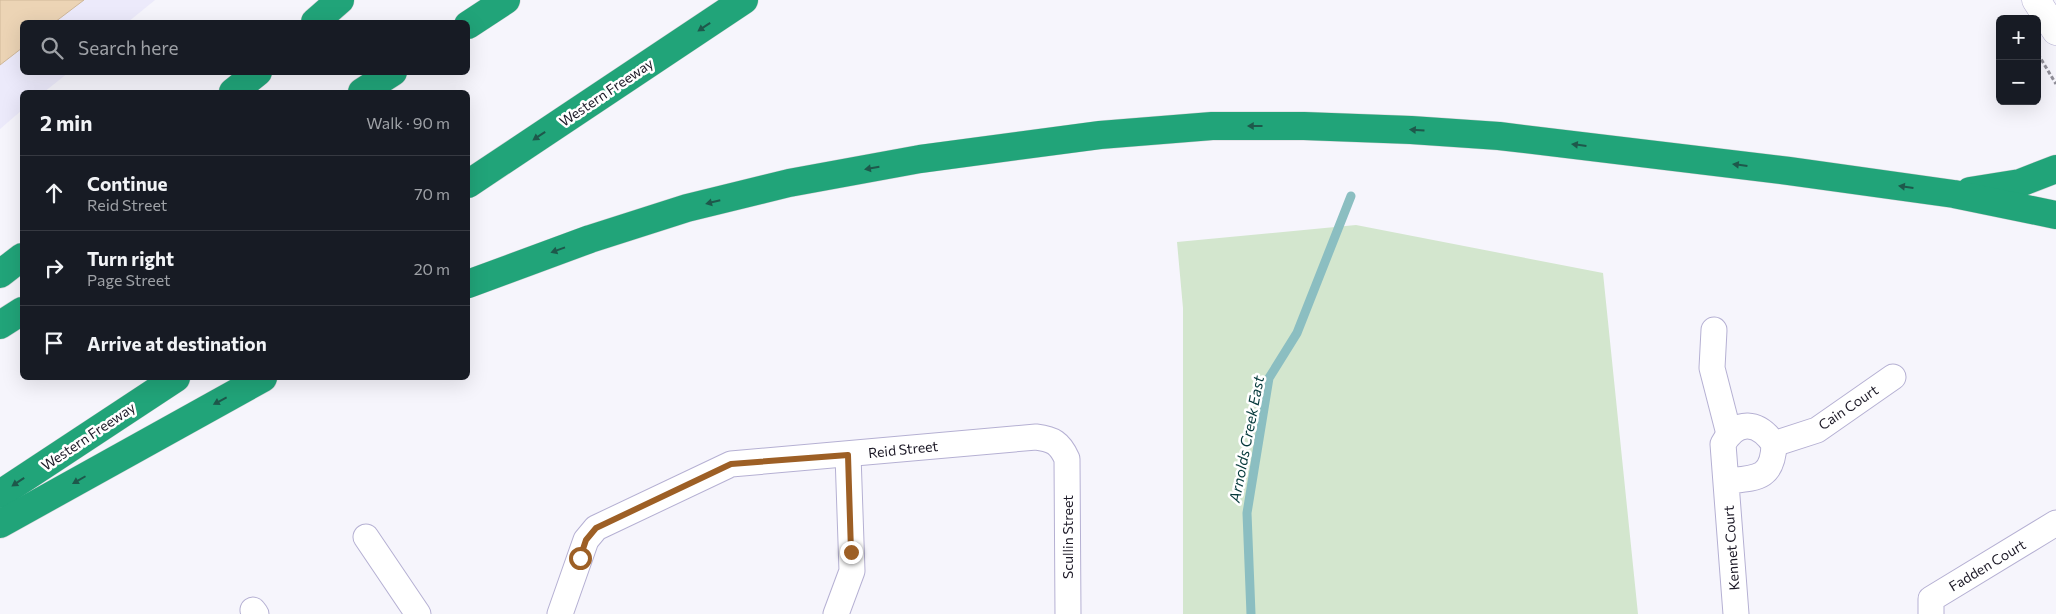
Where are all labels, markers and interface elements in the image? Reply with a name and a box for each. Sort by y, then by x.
map controls [1996,15,2041,105]
button: + [1996,15,2041,60]
search box [20,20,470,75]
one-way arrow [697,22,710,32]
icon: search [38,34,66,62]
text: Search here [78,36,178,59]
street label: Western Freeway [556,54,656,130]
button: − [1996,60,2041,105]
text: 2 min [40,110,92,135]
text: Walk · 90 m [366,113,450,132]
one-way arrow [1247,122,1263,130]
one-way arrow [1409,126,1425,134]
one-way arrow [532,131,546,141]
one-way arrow [1571,141,1587,149]
one-way arrow [1732,161,1748,169]
one-way arrow [864,164,880,172]
text: Continue [87,172,167,195]
icon: ahead [40,179,68,207]
one-way arrow [1898,183,1914,191]
text: 70 m [414,184,450,203]
text: Reid Street [87,195,167,214]
one-way arrow [706,198,721,206]
one-way arrow [550,246,565,254]
text: Turn right [87,247,174,270]
icon: right [40,254,68,282]
text: 20 m [414,259,450,278]
text: Page Street [87,270,171,289]
icon: arrive [40,329,68,357]
text: Arrive at destination [87,332,267,355]
water label: Arnolds Creek East [1225,373,1267,505]
street label: Cain Court [1815,381,1881,433]
one-way arrow [213,397,228,405]
street label: Western Freeway [38,398,138,474]
street label: Reid Street [867,437,939,461]
one-way arrow [72,476,85,485]
one-way arrow [12,477,25,487]
street label: Scullin Street [1059,495,1076,579]
street label: Kennet Court [1720,505,1742,591]
street label: Fadden Court [1946,535,2029,595]
route end [840,541,863,564]
route start [569,547,592,570]

